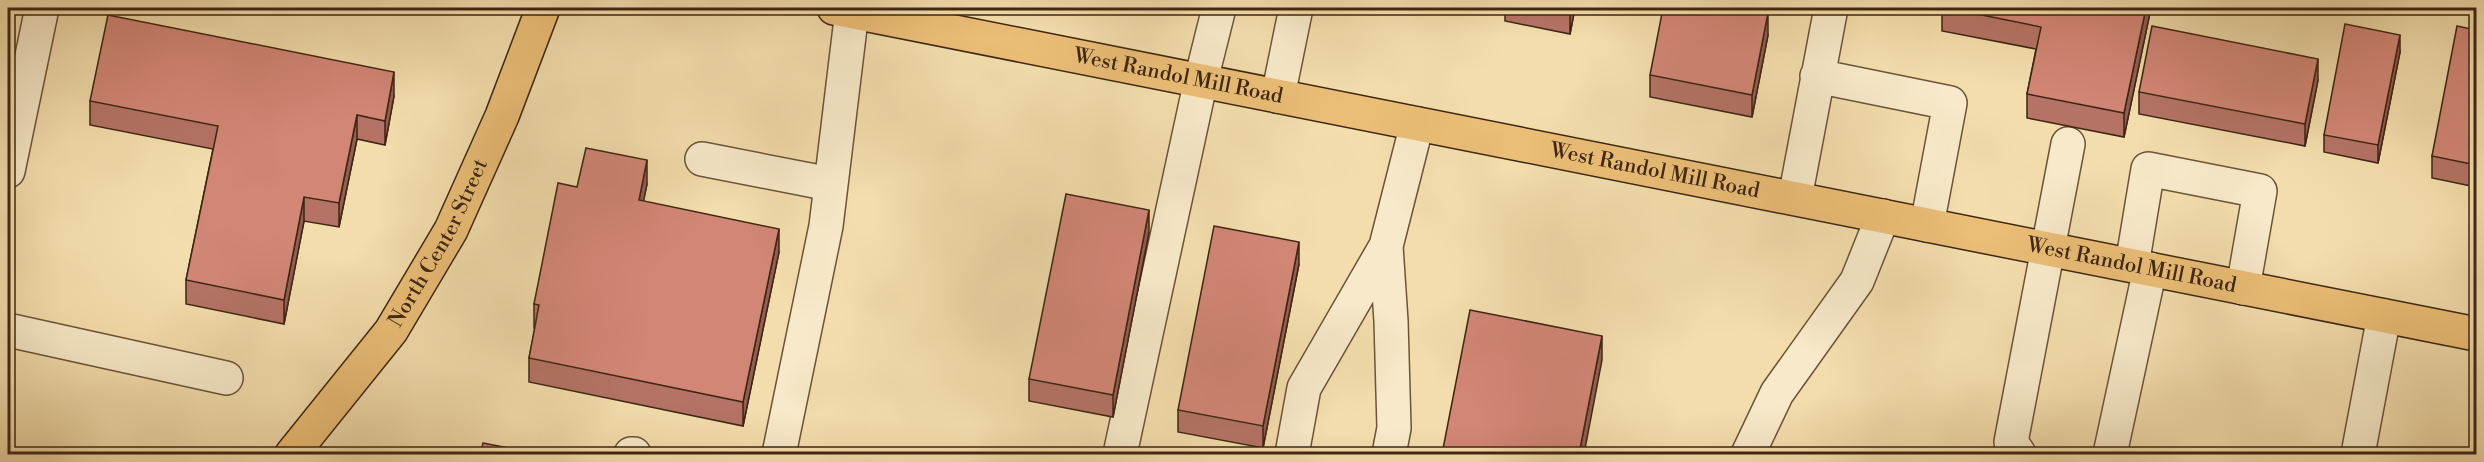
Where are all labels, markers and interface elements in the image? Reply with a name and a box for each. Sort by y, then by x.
street label: West Randol Mill Road [1070,43,1285,110]
street label: West Randol Mill Road [1547,137,1762,204]
street label: North Center Street [383,155,494,332]
street label: West Randol Mill Road [2024,232,2239,299]

